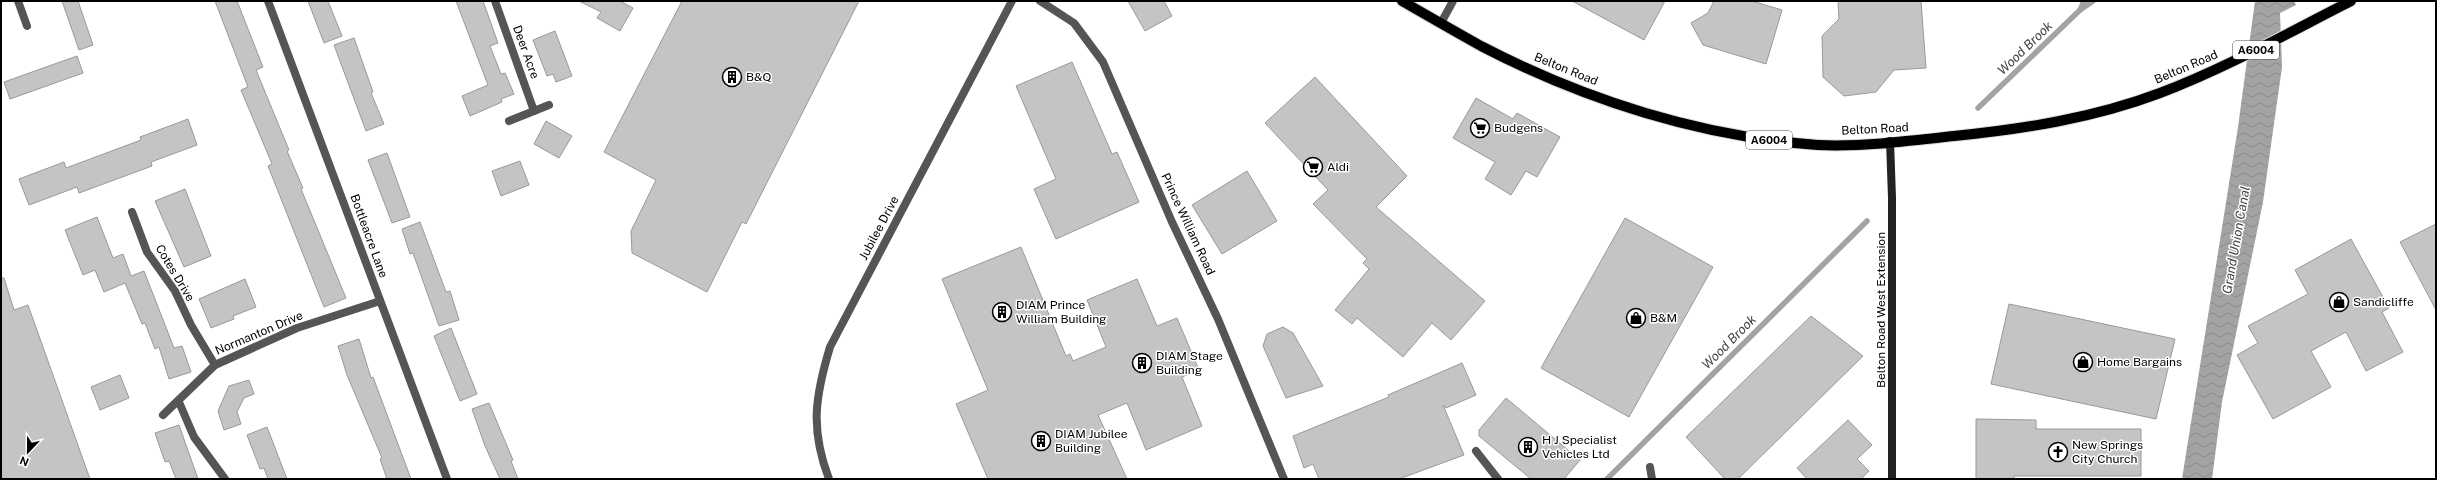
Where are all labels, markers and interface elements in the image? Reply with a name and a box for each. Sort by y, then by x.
water label: Wood Brook [1995,18,2055,78]
street label: Deer Acre [510,23,542,81]
road number: A6004 [2233,41,2279,59]
street label: Belton Road [2152,47,2220,87]
street label: Belton Road [1532,50,1600,88]
building icon: B&Q [721,66,743,88]
place label: B&Q [746,70,772,84]
supermarket icon: Budgens [1469,117,1491,139]
street label: Belton Road [1841,120,1909,138]
place label: Budgens [1494,121,1543,135]
road number: A6004 [1746,131,1792,149]
supermarket icon: Aldi [1302,156,1324,178]
place label: Aldi [1327,160,1349,174]
street label: Prince William Road [1158,171,1218,277]
water label: Grand Union Canal [2219,185,2253,295]
street label: Bottleacre Lane [347,192,391,280]
street label: Jubilee Drive [856,193,902,262]
street label: Belton Road West Extension [1874,232,1888,388]
street label: Cotes Drive [153,242,198,304]
shop icon: Sandicliffe [2328,291,2350,313]
place label: Sandicliffe [2353,295,2414,309]
place label: DIAM Prince William Building [1016,298,1107,326]
building icon: DIAM Prince William Building [991,301,1013,323]
shop icon: B&M [1625,307,1647,329]
street label: Normanton Drive [213,308,305,358]
place label: B&M [1650,311,1677,325]
water label: Wood Brook [1699,312,1759,372]
place label: DIAM Stage Building [1156,349,1223,377]
shop icon: Home Bargains [2072,351,2094,373]
building icon: DIAM Stage Building [1131,352,1153,374]
place label: Home Bargains [2097,355,2182,369]
place label: DIAM Jubilee Building [1055,427,1128,455]
building icon: DIAM Jubilee Building [1030,430,1052,452]
north arrow [8,432,48,472]
place label: H J Specialist Vehicles Ltd [1542,433,1617,461]
building icon: H J Specialist Vehicles Ltd [1517,436,1539,458]
place label: New Springs City Church [2072,438,2143,466]
church icon: New Springs City Church [2047,441,2069,463]
text: N [18,454,30,468]

